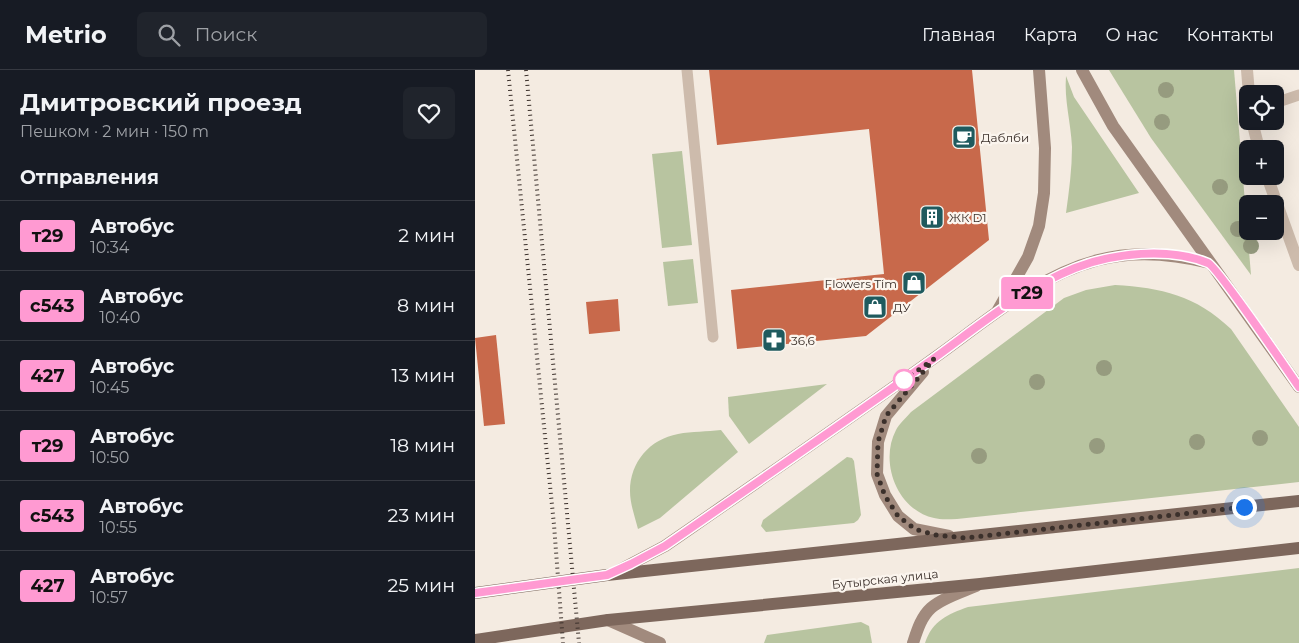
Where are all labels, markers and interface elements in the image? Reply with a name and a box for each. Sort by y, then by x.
search box [137,12,487,57]
text: Metrio [25,20,107,49]
icon: search [155,21,183,49]
text: Поиск [195,23,257,46]
text: Главная [922,24,996,46]
text: Карта [1024,24,1078,46]
text: О нас [1106,24,1158,46]
text: Контакты [1186,24,1274,46]
map controls [1239,85,1284,240]
button: locate [1239,85,1284,130]
button: heart [403,87,455,139]
text: Дмитровский проезд [20,88,302,117]
text: Пешком · 2 мин · 150 m [20,122,209,141]
cafe icon: Даблби [951,124,977,150]
place label: Даблби [981,130,1029,145]
button: + [1239,140,1284,185]
text: Отправления [20,166,159,189]
button: − [1239,195,1284,240]
building icon: ЖК D1 [919,204,945,230]
place label: ЖК D1 [949,210,987,225]
text: Автобус [90,215,174,238]
text: 2 мин [398,224,455,247]
text: т29 [32,225,63,247]
text: 10:34 [90,238,129,257]
shop icon: Flowers Tim [901,270,927,296]
place label: Flowers Tim [825,276,897,291]
line badge: т29 [998,277,1056,309]
text: т29 [1011,282,1043,304]
text: Автобус [99,285,184,308]
text: 8 мин [397,294,455,317]
shop icon: ДУ [862,294,888,320]
text: с543 [30,295,74,317]
place label: ДУ [893,300,912,315]
text: 10:40 [99,308,140,327]
pharmacy icon: 36,6 [761,327,787,353]
place label: 36,6 [791,333,815,348]
text: Автобус [90,355,174,378]
text: 13 мин [392,364,455,387]
text: 427 [30,365,65,387]
unlabelled marker [893,369,915,391]
text: 10:45 [90,378,129,397]
text: Автобус [90,425,174,448]
text: 18 мин [390,434,455,457]
text: т29 [32,435,63,457]
text: 10:50 [90,448,129,467]
text: Автобус [99,495,184,518]
your location [1232,495,1257,520]
text: 23 мин [388,504,455,527]
text: с543 [30,505,74,527]
text: 10:55 [99,518,137,537]
text: Автобус [90,565,174,588]
street label: Бутырская улица [831,566,939,592]
text: 25 мин [388,574,455,597]
text: 427 [30,575,65,597]
text: 10:57 [90,588,128,607]

